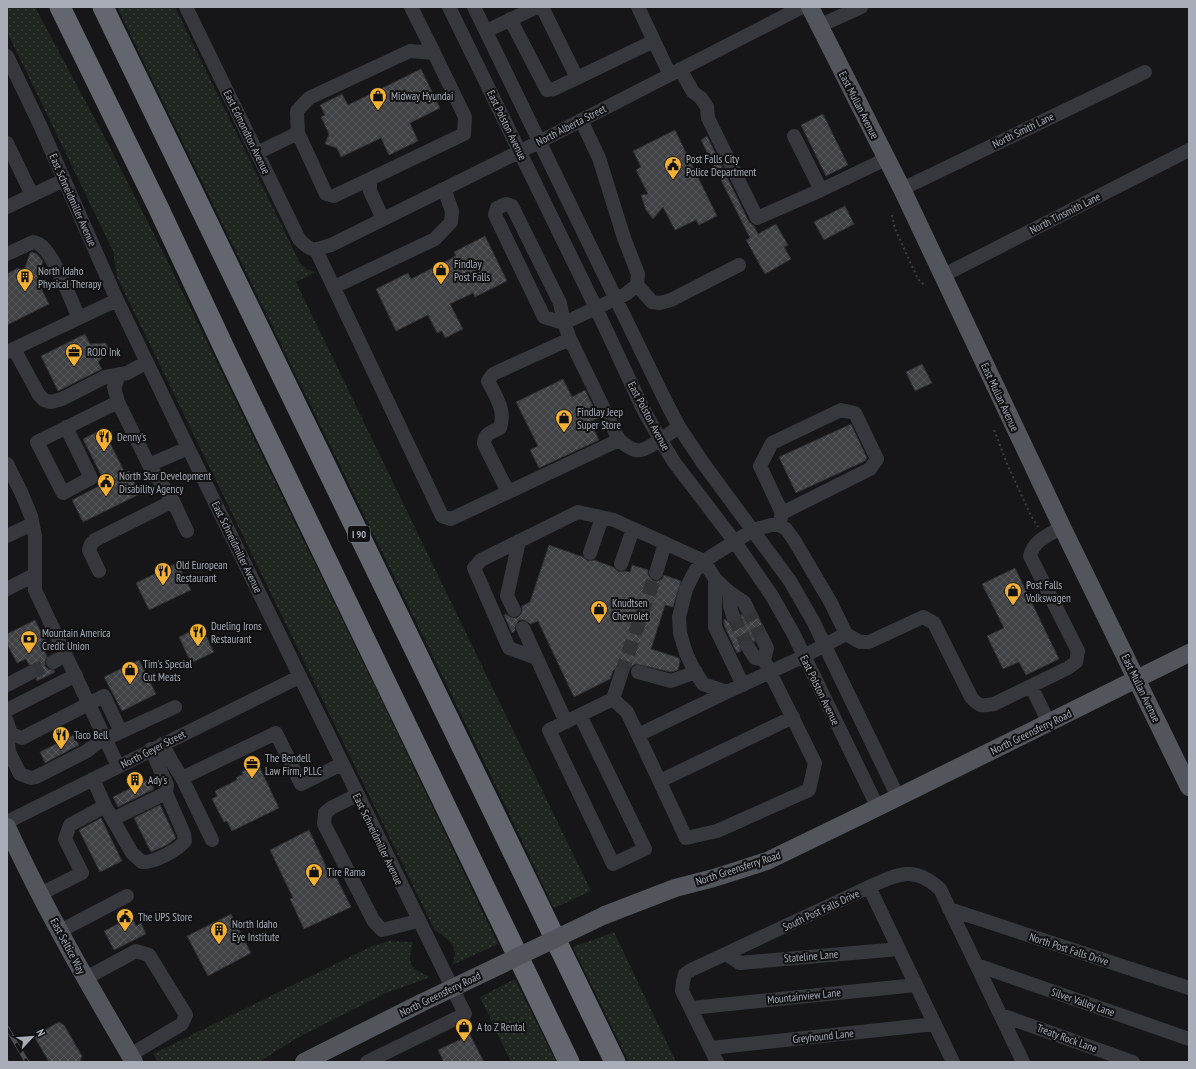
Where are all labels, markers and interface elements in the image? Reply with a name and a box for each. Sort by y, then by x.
street label: East Mullan Avenue [836,69,882,142]
shop icon: Midway Hyundai [368,86,388,111]
street label: East Edmondton Avenue [221,88,274,177]
street label: East Polston Avenue [484,88,530,163]
place label: Midway Hyundai [391,89,453,103]
street label: North Alberta Street [534,101,608,149]
street label: North Smith Lane [990,109,1056,151]
street label: East Schneidmiller Avenue [46,151,100,249]
place label: Post Falls City Police Department [686,152,756,179]
public building icon: Post Falls City Police Department [663,155,683,180]
street label: North Tinsmith Lane [1027,189,1103,237]
place label: Findlay Post Falls [454,257,491,284]
shop icon: Findlay Post Falls [431,260,451,285]
place label: North Idaho Physical Therapy [38,264,102,291]
building icon: North Idaho Physical Therapy [15,267,35,292]
office icon: ROJO Ink [64,342,84,367]
place label: ROJO Ink [87,345,121,359]
street label: East Mullan Avenue [978,360,1022,434]
street label: East Polston Avenue [625,379,673,453]
place label: Findlay Jeep Super Store [577,405,623,432]
shop icon: Findlay Jeep Super Store [554,408,574,433]
restaurant icon: Denny's [94,427,114,452]
place label: Denny's [117,430,147,444]
place label: North Star Development Disability Agency [119,469,211,496]
public building icon: North Star Development Disability Agency [96,472,116,497]
street label: East Schneidmiller Avenue [209,499,265,596]
road number: I 90 [348,526,370,542]
place label: Old European Restaurant [176,558,228,585]
restaurant icon: Old European Restaurant [153,561,173,586]
place label: Post Falls Volkswagen [1025,578,1071,605]
shop icon: Post Falls Volkswagen [1003,581,1023,606]
place label: Knudtsen Chevrolet [612,596,648,623]
shop icon: Knudtsen Chevrolet [589,599,609,624]
place label: Dueling Irons Restaurant [211,619,262,646]
restaurant icon: Dueling Irons Restaurant [188,622,208,647]
place label: Mountain America Credit Union [42,626,111,653]
bank icon: Mountain America Credit Union [19,629,39,654]
street label: East Mullan Avenue [1118,652,1164,725]
street label: East Polston Avenue [797,653,843,728]
place label: Tim's Special Cut Meats [143,657,193,684]
shop icon: Tim's Special Cut Meats [120,660,140,685]
street label: North Greensferry Road [988,706,1074,758]
restaurant icon: Taco Bell [51,725,71,750]
street label: North Geyer Street [118,727,188,771]
place label: Taco Bell [74,728,108,742]
place label: The Bendell Law Firm, PLLC [265,751,322,778]
office icon: The Bendell Law Firm, PLLC [242,754,262,779]
building icon: Ady's [125,770,145,795]
place label: Ady's [148,773,168,787]
street label: East Schneidmiller Avenue [350,791,406,888]
street label: North Greensferry Road [694,848,782,888]
shop icon: Tire Rama [304,862,324,887]
place label: Tire Rama [327,865,365,879]
street label: South Post Falls Drive [780,886,862,934]
public building icon: The UPS Store [115,907,135,932]
place label: The UPS Store [138,910,193,924]
street label: East Seltice Way [47,916,89,977]
place label: North Idaho Eye Institute [232,917,280,944]
building icon: North Idaho Eye Institute [209,920,229,945]
street label: North Post Falls Drive [1027,930,1111,969]
street label: Stateline Lane [783,947,839,965]
street label: North Greensferry Road [397,968,483,1020]
street label: Mountainview Lane [767,985,842,1007]
street label: Silver Valley Lane [1049,985,1117,1020]
north arrow [12,1017,52,1057]
shop icon: A to Z Rental [454,1017,474,1042]
place label: A to Z Rental [477,1020,525,1034]
street label: Treaty Rock Lane [1035,1021,1099,1056]
street label: Greyhound Lane [792,1026,855,1046]
text: N [33,1027,49,1038]

